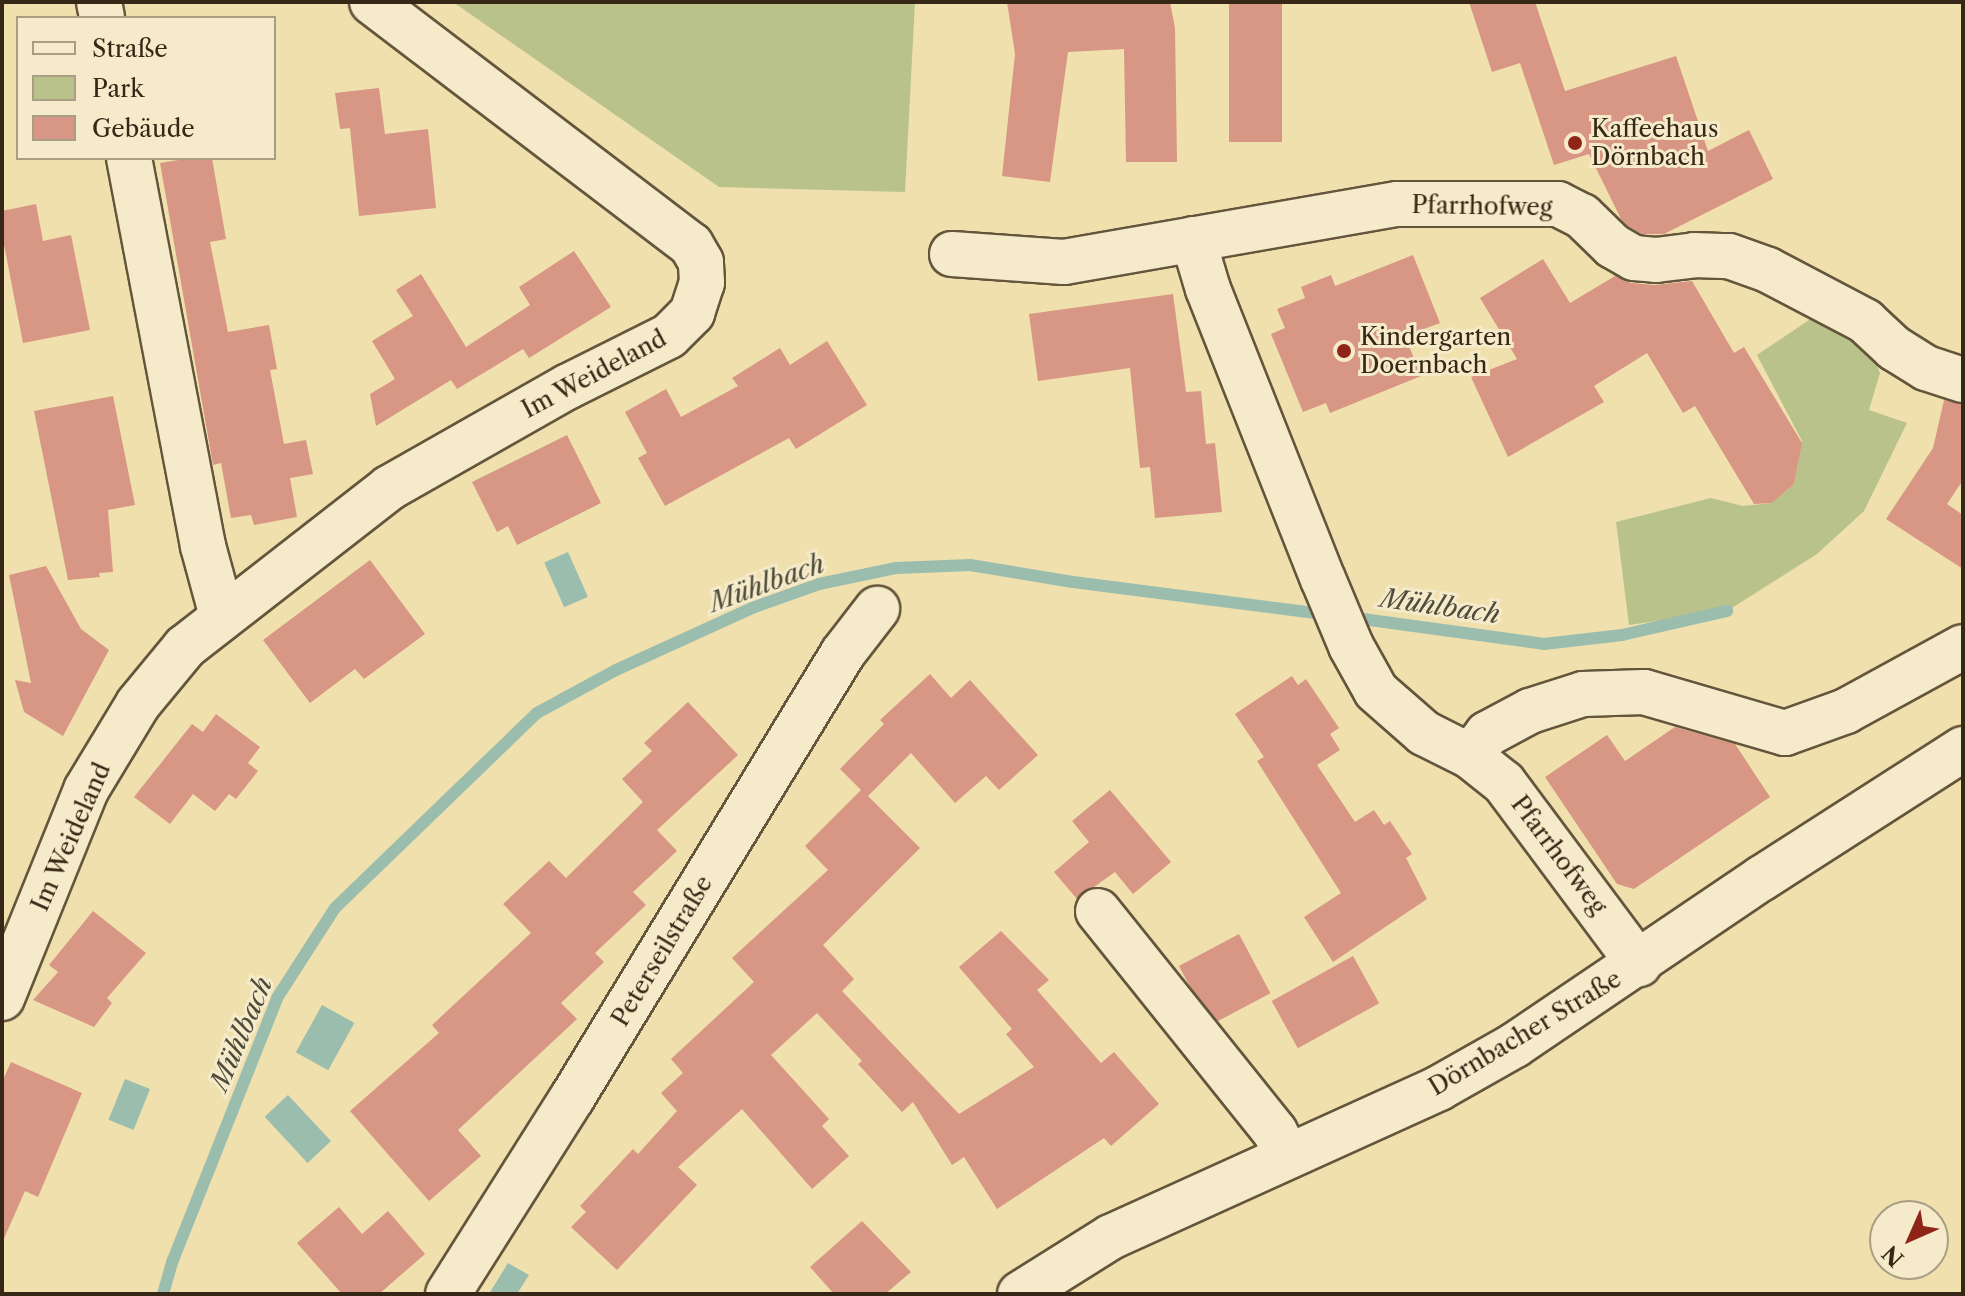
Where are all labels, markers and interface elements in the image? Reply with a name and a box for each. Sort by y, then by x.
legend [16,16,276,160]
text: Straße [92,34,168,63]
text: Park [92,74,144,103]
text: Gebäude [92,114,195,143]
place label: Kaffeehaus Dörnbach [1591,115,1718,171]
marker: Kaffeehaus Dörnbach [1566,134,1584,152]
street label: Pfarrhofweg [1411,190,1553,222]
place label: Kindergarten Doernbach [1360,323,1511,379]
street label: Im Weideland [516,324,672,424]
marker: Kindergarten Doernbach [1335,342,1353,360]
water label: Mühlbach [705,549,829,619]
water label: Mühlbach [1378,583,1502,631]
street label: Im Weideland [25,758,117,916]
street label: Pfarrhofweg [1505,790,1613,920]
street label: Peterseilstraße [606,870,718,1032]
street label: Dörnbacher Straße [1423,964,1627,1102]
water label: Mühlbach [204,973,280,1095]
north arrow [1869,1200,1949,1280]
text: N [1877,1240,1909,1272]

